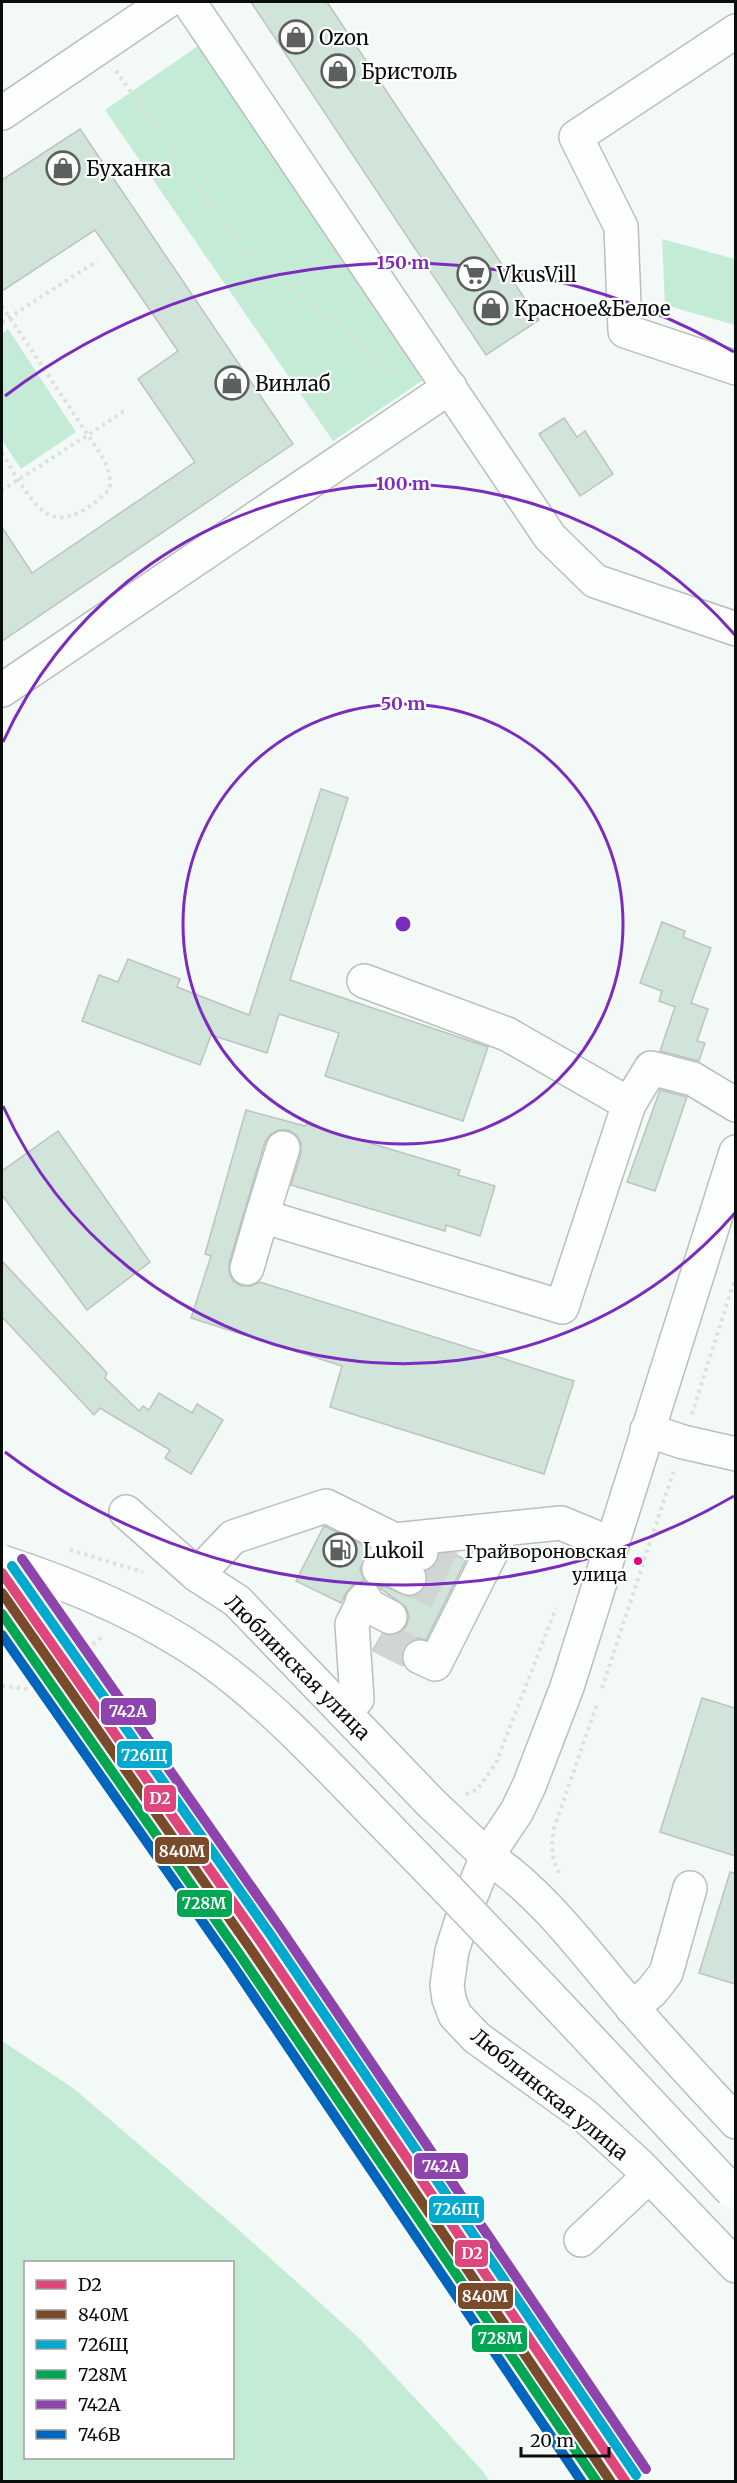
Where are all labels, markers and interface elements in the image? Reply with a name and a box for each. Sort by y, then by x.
shop icon: Ozon [278,19,314,55]
place label: Ozon [319,25,369,50]
shop icon: Бристоль [320,53,356,89]
place label: Бристоль [361,59,457,84]
shop icon: Буханка [45,150,81,186]
place label: Буханка [86,156,171,181]
text: 150 m [377,251,429,274]
supermarket icon: VkusVill [456,256,492,292]
place label: VkusVill [496,262,577,287]
shop icon: Красное&Белое [473,290,509,326]
place label: Красное&Белое [514,296,671,321]
shop icon: Винлаб [214,365,250,401]
place label: Винлаб [255,371,330,396]
text: 100 m [376,472,430,495]
text: 50 m [381,692,425,715]
centre of rings [393,914,413,934]
fuel station icon: Lukoil [322,1532,358,1568]
place label: Lukoil [363,1538,424,1563]
place label: Грайвороновская улица [465,1540,627,1586]
marker: Грайвороновская улица [632,1555,644,1567]
street label: Люблинская улица [220,1589,376,1745]
line badge: 742А [100,1697,157,1726]
text: 742А [109,1701,148,1721]
line badge: 726Щ [116,1740,173,1769]
text: 726Щ [121,1745,168,1765]
line badge: D2 [143,1784,177,1813]
text: D2 [149,1788,171,1808]
line badge: 840М [154,1836,210,1865]
text: 840М [159,1841,206,1861]
line badge: 728М [176,1889,233,1918]
text: 728М [182,1893,227,1913]
street label: Люблинская улица [466,2023,634,2165]
line badge: 742А [413,2152,469,2180]
text: 742А [422,2156,461,2176]
line badge: 726Щ [428,2195,485,2224]
text: 726Щ [433,2199,480,2219]
line badge: D2 [454,2239,489,2268]
text: D2 [461,2243,483,2263]
legend [24,2261,234,2459]
text: D2 [78,2273,102,2296]
line badge: 840М [457,2282,514,2310]
text: 840М [462,2286,509,2306]
text: 840М [78,2303,129,2326]
line badge: 728М [471,2324,528,2353]
text: 728М [478,2328,523,2348]
text: 726Щ [78,2333,129,2356]
text: 728М [78,2363,127,2386]
text: 742А [78,2393,121,2416]
scale bar [521,2420,610,2458]
text: 746В [78,2423,120,2446]
text: 20 m [530,2429,574,2452]

